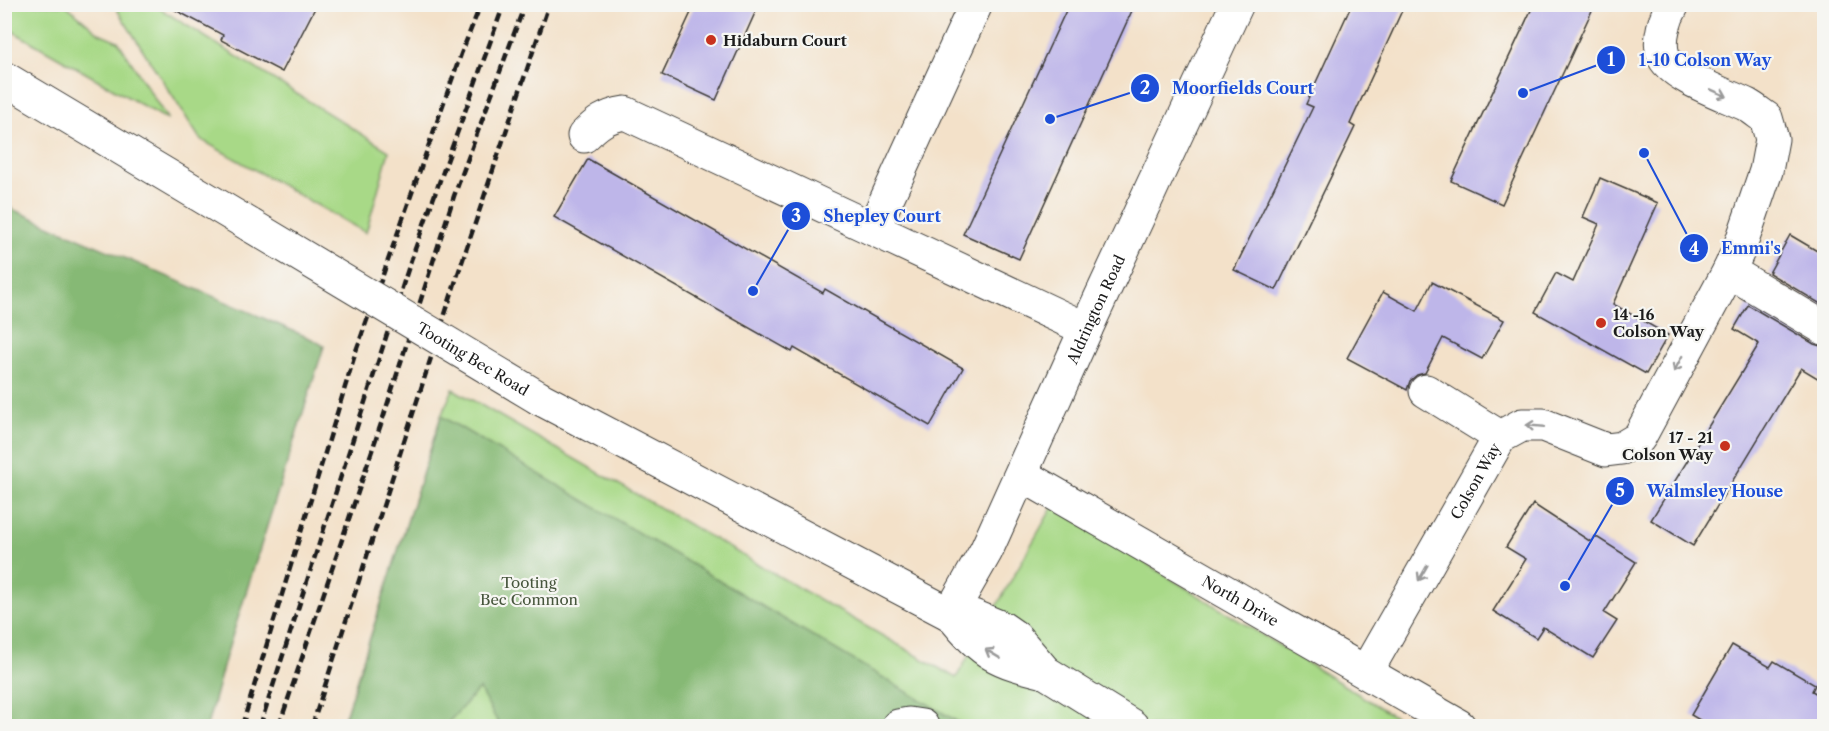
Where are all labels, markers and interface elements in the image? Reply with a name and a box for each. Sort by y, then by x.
place label: Hidaburn Court [723,31,847,50]
marker: Hidaburn Court [704,33,718,47]
callout: 1-10 Colson Way [1596,43,1784,77]
text: 1 [1607,49,1615,71]
text: 1-10 Colson Way [1639,50,1772,70]
callout: Moorfields Court [1130,71,1326,105]
text: 2 [1140,77,1150,99]
text: Moorfields Court [1172,78,1314,98]
one-way arrow [1710,87,1728,99]
callout: Shepley Court [781,199,953,233]
text: 3 [791,205,801,227]
text: Shepley Court [823,206,941,226]
callout: Emmi's [1679,231,1793,265]
text: 4 [1689,238,1699,260]
text: Emmi's [1721,238,1781,258]
street label: Aldrington Road [1062,252,1129,368]
place label: 14 -16 Colson Way [1613,305,1705,341]
marker: 14 -16 Colson Way [1594,316,1608,330]
street label: Tooting Bec Road [414,318,533,399]
one-way arrow [1672,355,1683,373]
one-way arrow [1526,420,1545,431]
place label: 17 - 21 Colson Way [1622,428,1714,464]
street label: Colson Way [1446,439,1505,522]
marker: 17 - 21 Colson Way [1718,439,1732,453]
callout: Walmsley House [1605,474,1796,508]
text: 5 [1615,480,1625,502]
text: Walmsley House [1646,481,1784,501]
one-way arrow [1416,564,1428,581]
street label: North Drive [1199,571,1282,630]
park label: Tooting Bec Common [480,573,579,609]
one-way arrow [985,647,1002,659]

